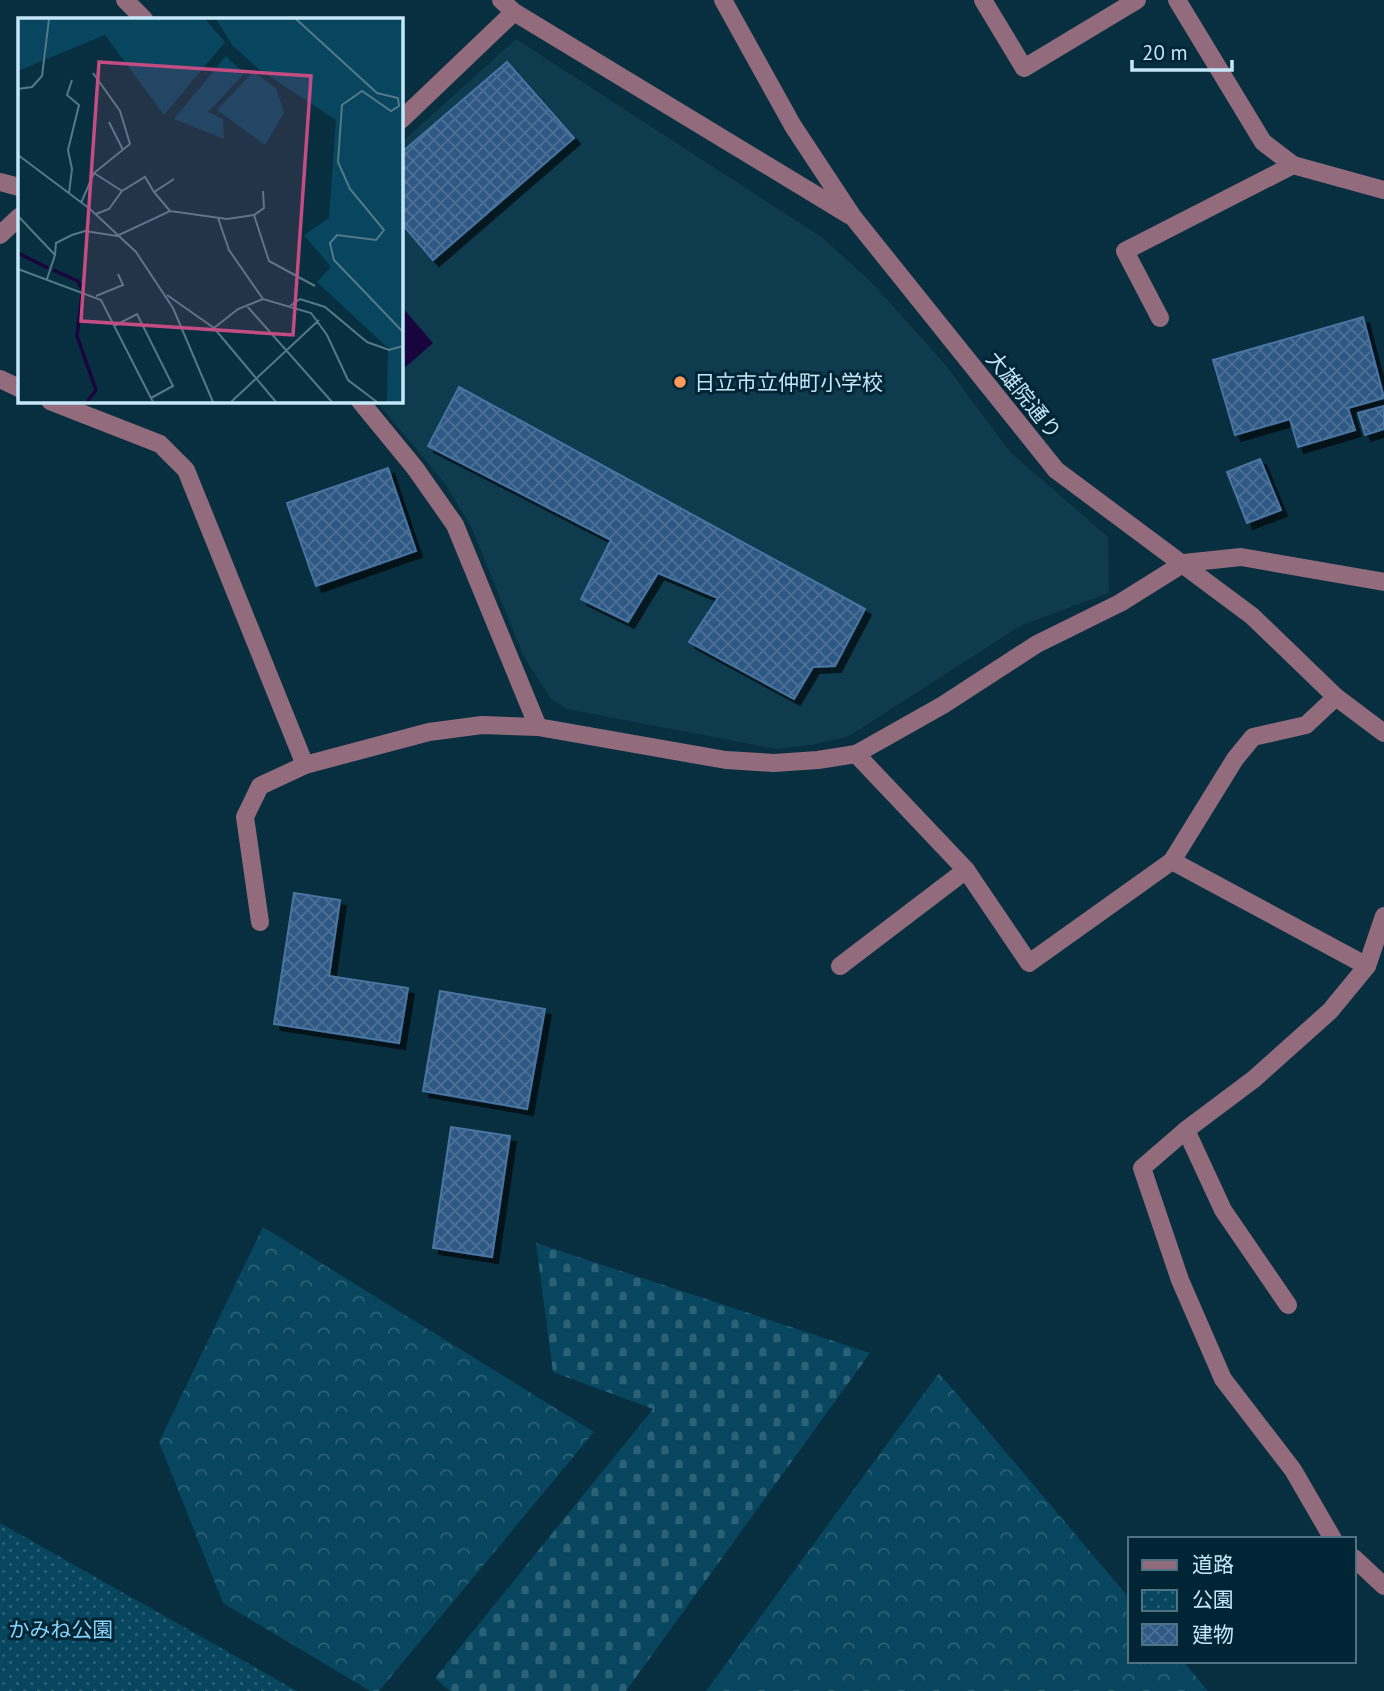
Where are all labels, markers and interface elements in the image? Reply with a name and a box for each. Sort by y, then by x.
inset map [18,18,402,402]
scale bar [1132,28,1232,72]
text: 20 m [1142,39,1188,66]
street label: 大雄院通り [980,346,1068,444]
place label: 日立市立仲町小学校 [694,369,883,396]
marker: 日立市立仲町小学校 [672,374,688,390]
legend [1128,1537,1356,1663]
text: 道路 [1192,1551,1234,1578]
text: 公園 [1192,1586,1234,1613]
park label: かみね公園 [9,1616,114,1643]
text: 建物 [1192,1621,1234,1648]

